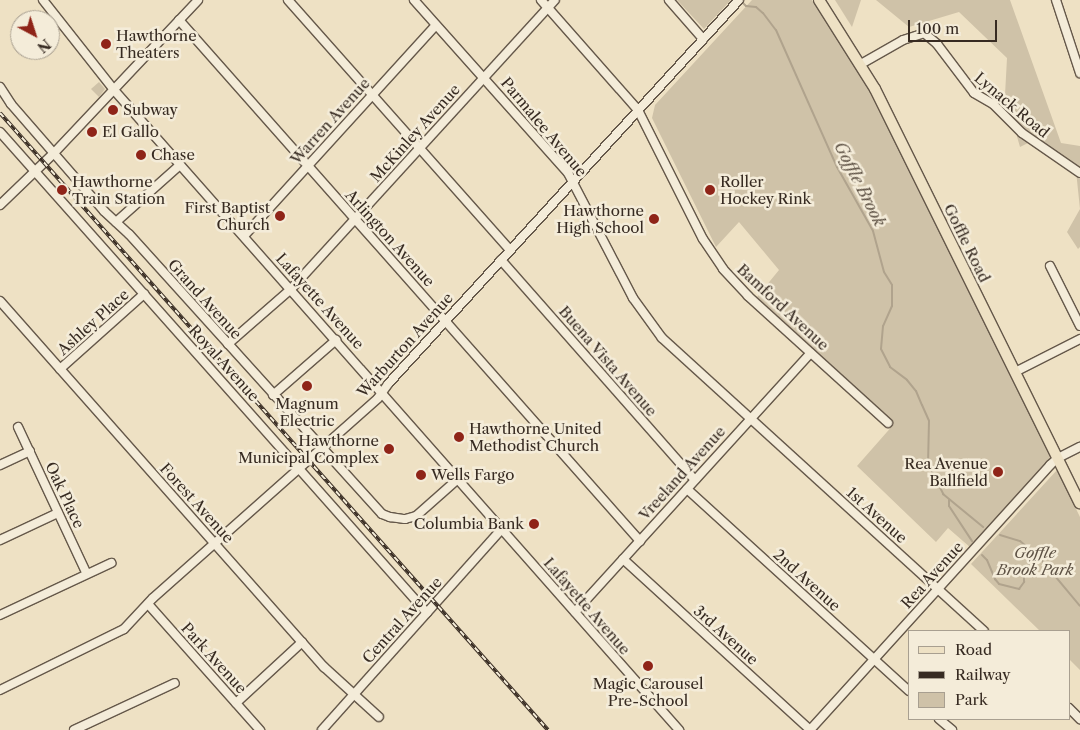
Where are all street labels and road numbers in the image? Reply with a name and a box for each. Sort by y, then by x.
street label: Lynack Road [971,68,1053,142]
street label: Warren Avenue [286,74,374,168]
street label: Parmalee Avenue [497,74,591,180]
street label: McKinley Avenue [366,80,464,186]
street label: Arlington Avenue [342,186,438,290]
street label: Goffle Road [940,201,994,285]
street label: Lafayette Avenue [272,249,368,353]
street label: Grand Avenue [164,255,246,343]
street label: Bamford Avenue [733,260,833,354]
street label: Ashley Place [53,285,133,359]
street label: Warburton Avenue [353,289,457,401]
street label: Buena Vista Avenue [555,302,661,420]
street label: Royal Avenue [185,321,263,405]
street label: Vreeland Avenue [635,422,729,524]
street label: Oak Place [42,459,88,531]
street label: Forest Avenue [156,459,238,547]
street label: 1st Avenue [843,483,911,547]
street label: Rea Avenue [897,538,967,612]
street label: 2nd Avenue [770,545,844,615]
street label: Lafayette Avenue [540,554,634,658]
street label: Central Avenue [358,573,446,667]
street label: 3rd Avenue [690,601,762,669]
street label: Park Avenue [177,619,251,697]

